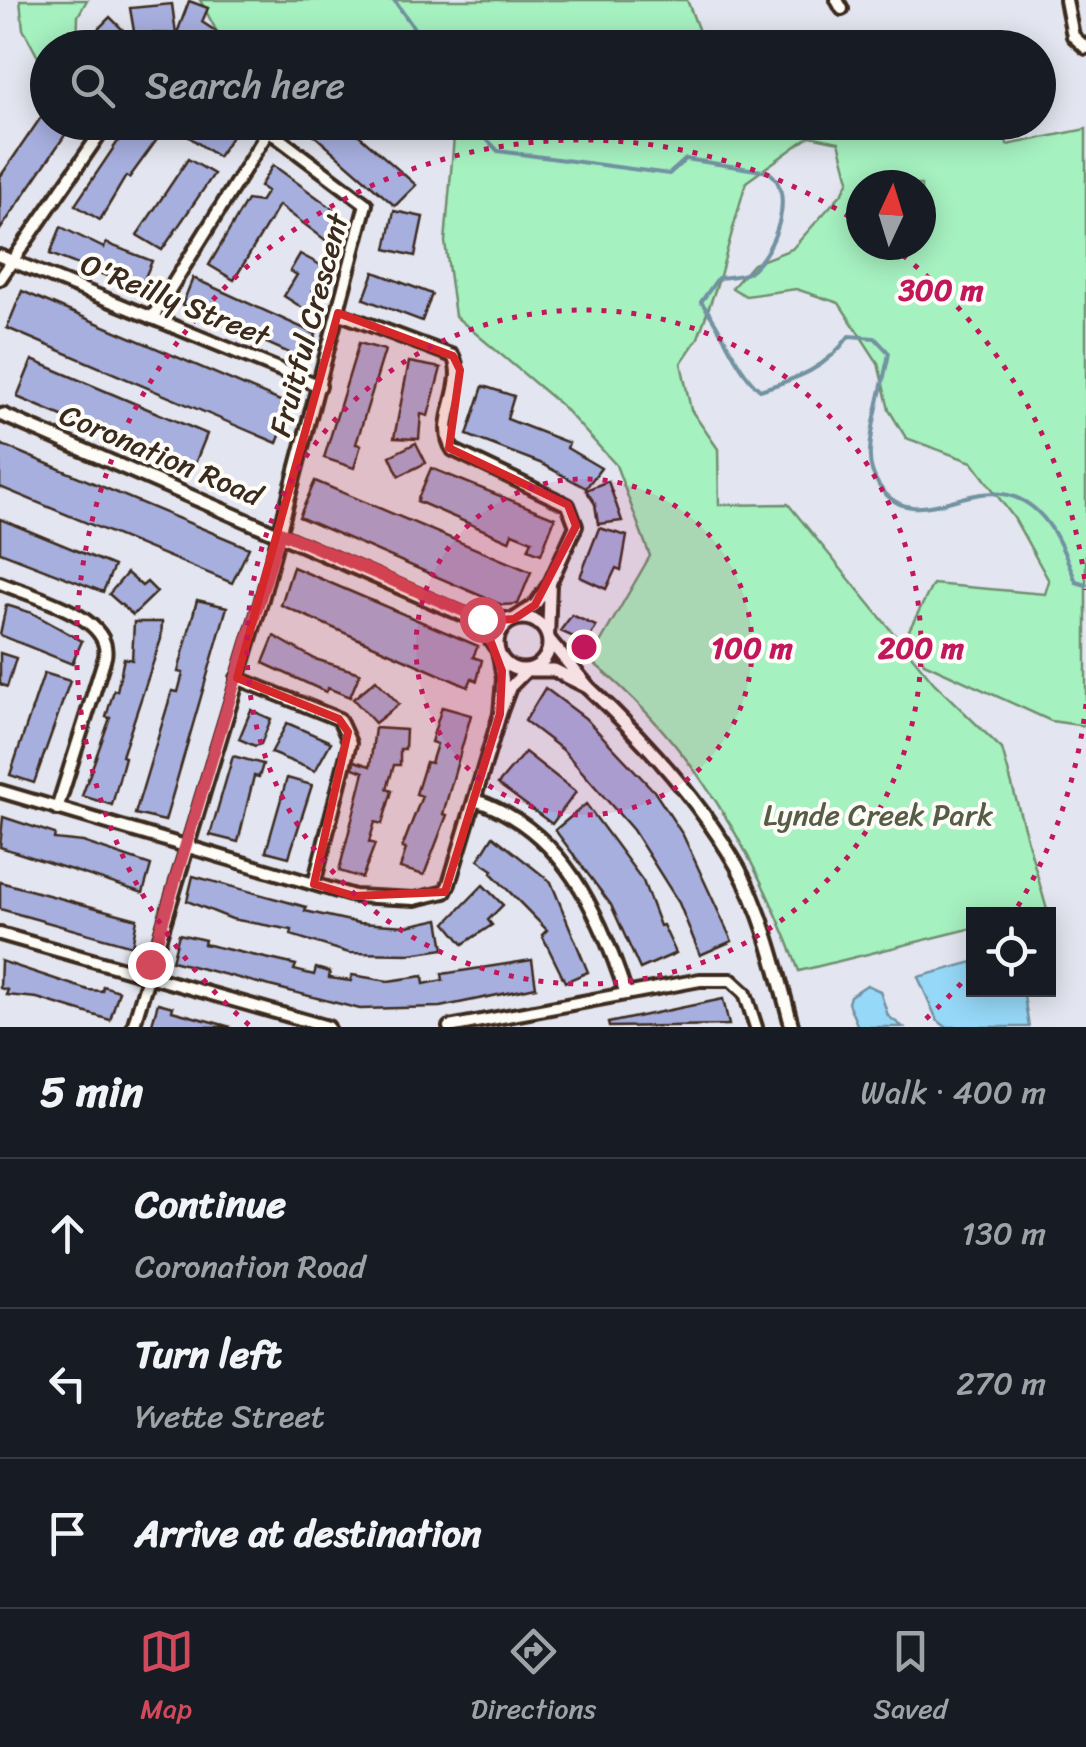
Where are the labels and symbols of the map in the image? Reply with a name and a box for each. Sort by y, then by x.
north arrow [846,170,936,260]
street label: Fruitful Crescent [253,206,365,443]
street label: O'Reilly Street [72,237,280,363]
text: 300 m [897,263,984,317]
street label: Coronation Road [51,388,273,523]
route start [460,597,506,643]
text: 100 m [711,621,793,675]
text: 200 m [878,621,964,675]
centre of rings [566,629,602,665]
park label: Lynde Creek Park [763,788,994,842]
route end [128,942,174,988]

